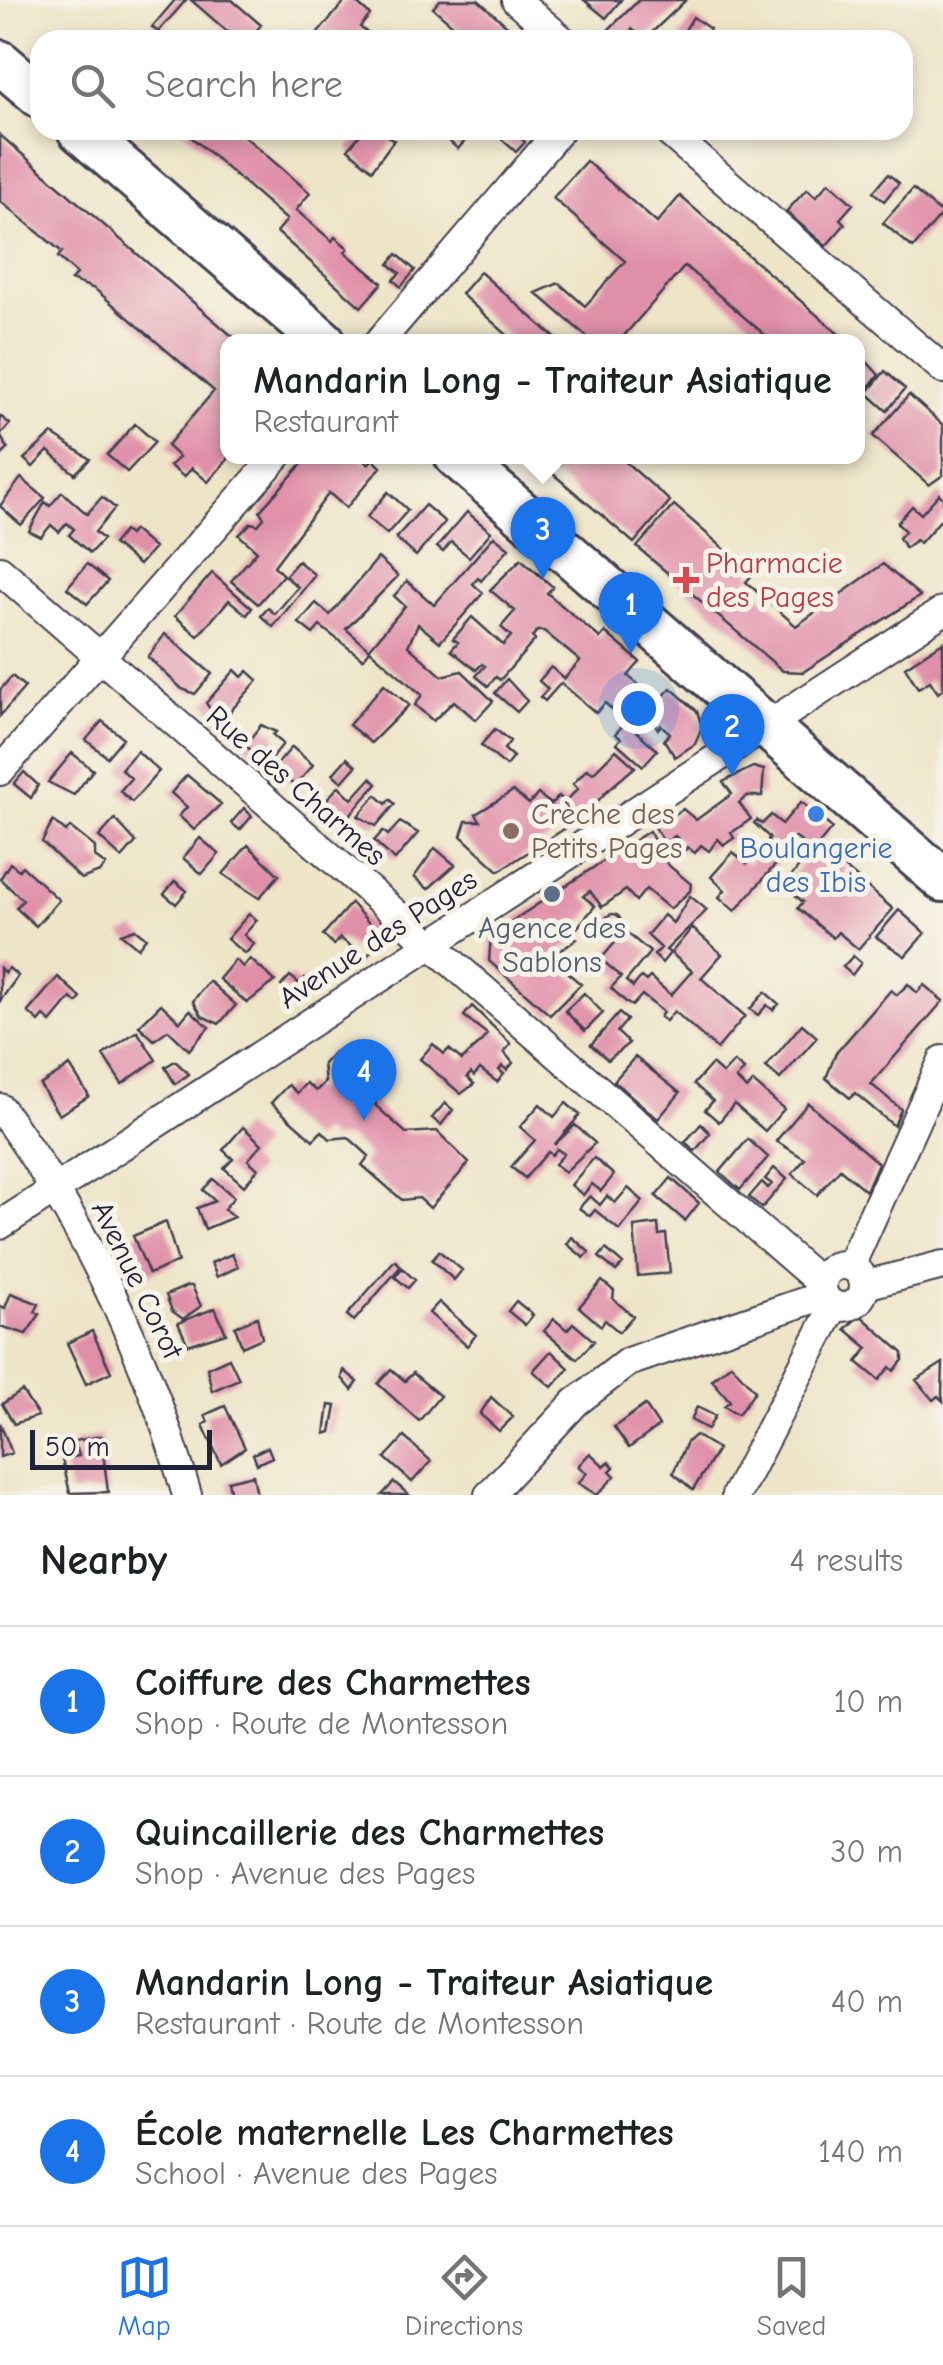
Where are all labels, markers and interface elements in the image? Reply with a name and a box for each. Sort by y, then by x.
search box [30,30,913,140]
icon: search [65,58,120,113]
text: Search here [145,63,343,107]
popup [220,334,865,464]
text: Mandarin Long - Traiteur Asiatique [253,359,832,403]
text: Restaurant [253,403,398,440]
pin: 3 [510,496,576,579]
place label: Pharmacie des Pages [706,546,843,615]
marker: Pharmacie des Pages [675,569,697,591]
pin: 1 [598,572,664,654]
your location [613,683,664,734]
pin: 2 [700,694,764,776]
street label: Rue des Charmes [199,699,393,873]
place label: Crèche des Petits Pages [531,797,682,866]
marker: Boulangerie des Ibis [805,803,827,825]
marker: Crèche des Petits Pages [500,820,522,842]
place label: Boulangerie des Ibis [739,831,893,900]
street label: Avenue des Pages [272,862,484,1016]
marker: Agence des Sablons [541,883,563,905]
place label: Agence des Sablons [478,911,626,980]
pin: 4 [332,1038,396,1121]
street label: Avenue Corot [84,1195,191,1366]
scale bar [30,1425,212,1470]
text: 50 m [45,1431,110,1463]
text: Nearby [40,1536,167,1585]
text: 4 results [790,1542,903,1579]
text: Coiffure des Charmettes [135,1661,531,1705]
text: 1 [66,1683,79,1720]
text: 10 m [834,1683,903,1720]
text: Shop · Route de Montesson [135,1705,508,1742]
text: Quincaillerie des Charmettes [135,1811,604,1855]
text: 2 [65,1833,80,1870]
text: 30 m [830,1833,903,1870]
text: Shop · Avenue des Pages [135,1855,475,1892]
text: Mandarin Long - Traiteur Asiatique [135,1961,713,2005]
text: 3 [65,1983,80,2020]
text: 40 m [831,1983,903,2020]
text: Restaurant · Route de Montesson [135,2005,584,2042]
text: École maternelle Les Charmettes [135,2111,674,2155]
text: 4 [65,2133,80,2170]
text: 140 m [818,2133,903,2170]
text: School · Avenue des Pages [135,2155,498,2192]
tab: Map [117,2250,172,2342]
tab: Directions [405,2250,523,2342]
tab: Saved [756,2250,826,2342]

